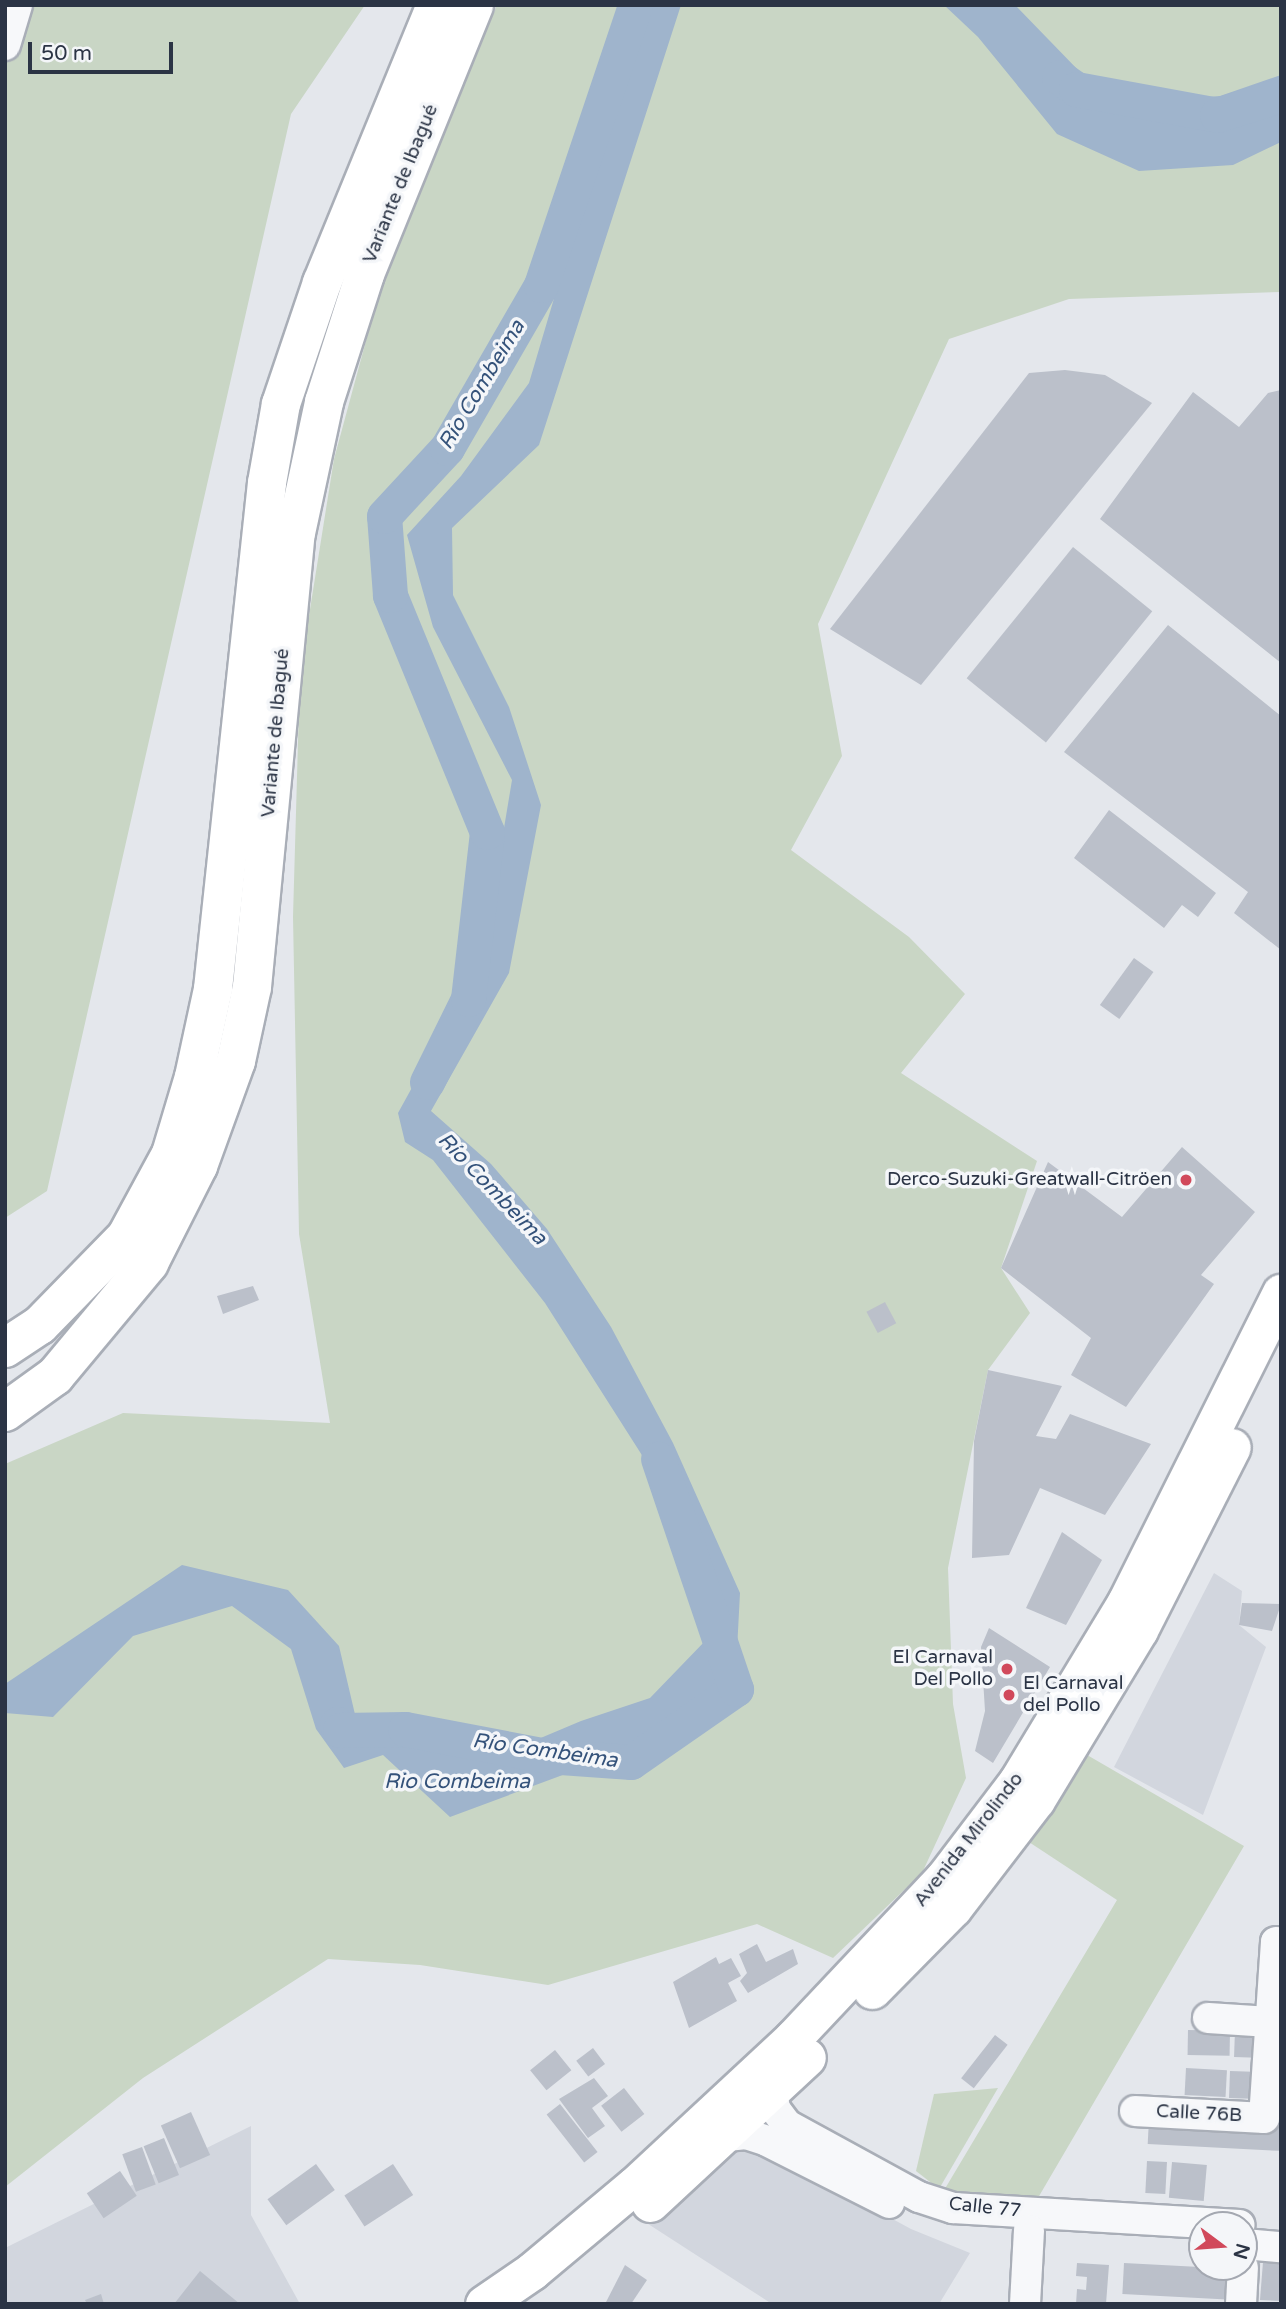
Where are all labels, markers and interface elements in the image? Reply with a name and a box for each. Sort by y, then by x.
scale bar [32,28,177,72]
text: 50 m [41,41,92,66]
street label: Variante de Ibagué [359,101,443,267]
water label: Río Combeima [434,316,530,454]
street label: Variante de Ibagué [257,648,295,818]
water label: Río Combeima [432,1128,552,1250]
place label: Derco-Suzuki-Greatwall-Citröen [887,1169,1172,1191]
marker: Derco-Suzuki-Greatwall-Citröen [1178,1172,1194,1188]
place label: El Carnaval Del Pollo [893,1647,993,1691]
marker: El Carnaval Del Pollo [999,1661,1015,1677]
place label: El Carnaval del Pollo [1023,1673,1123,1717]
marker: El Carnaval del Pollo [1001,1687,1017,1703]
water label: Río Combeima [471,1728,619,1774]
street label: Avenida Mirolindo [910,1768,1028,1912]
water label: Rio Combeima [384,1769,530,1795]
street label: Calle 76B [1155,2100,1243,2128]
street label: Calle 77 [948,2193,1022,2223]
north arrow [1188,2211,1258,2281]
text: N [1229,2241,1254,2262]

